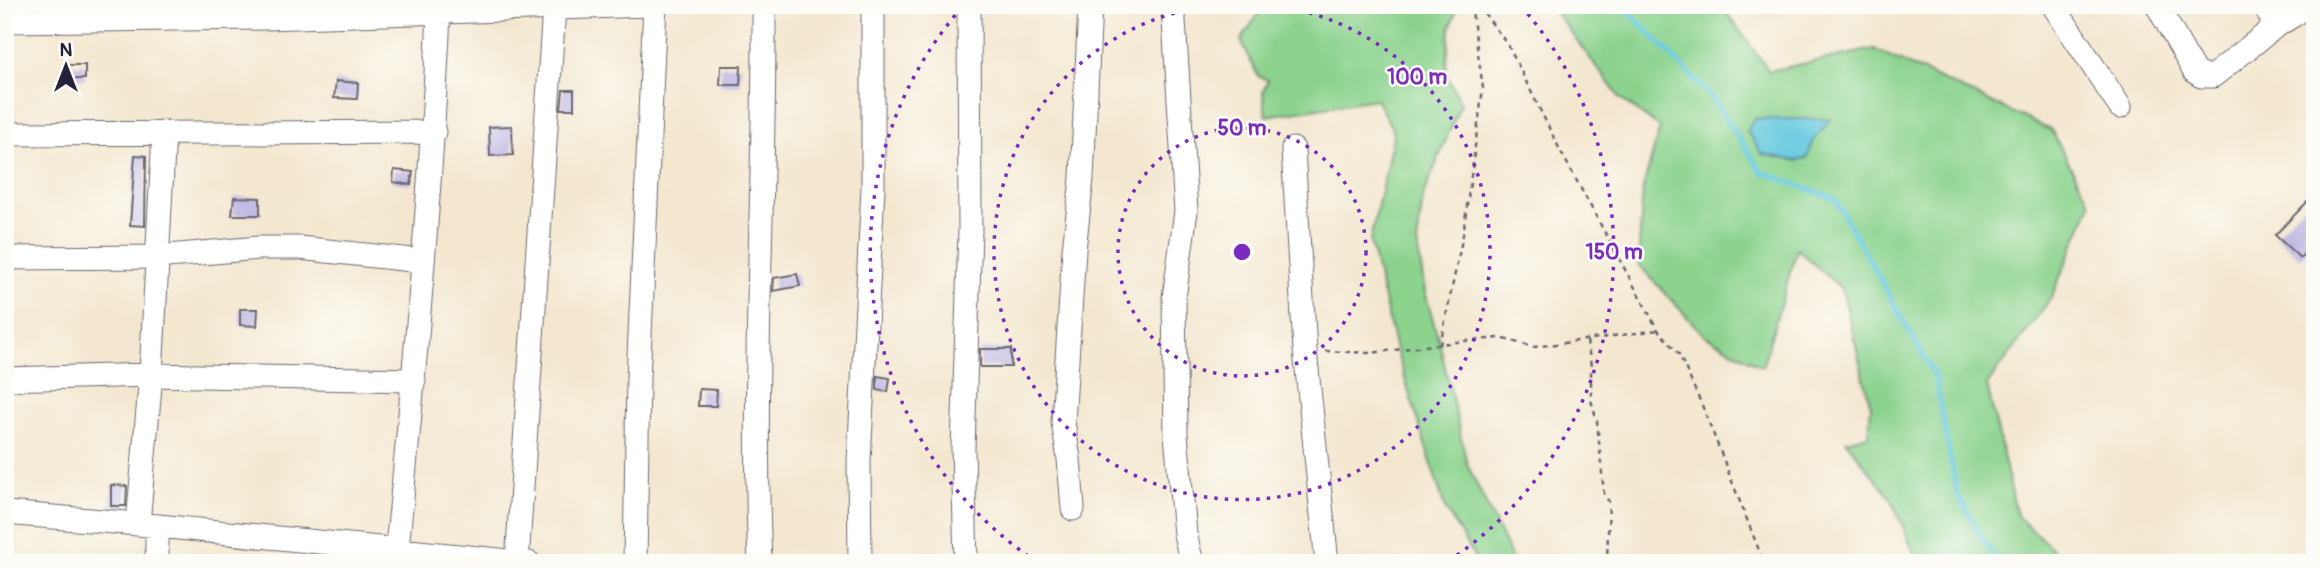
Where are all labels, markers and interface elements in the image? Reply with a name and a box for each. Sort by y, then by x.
north arrow [32,32,102,102]
text: N [60,38,73,62]
text: 100 m [1387,64,1447,91]
text: 50 m [1218,115,1267,142]
text: 150 m [1585,239,1643,266]
centre of rings [1230,240,1254,264]

